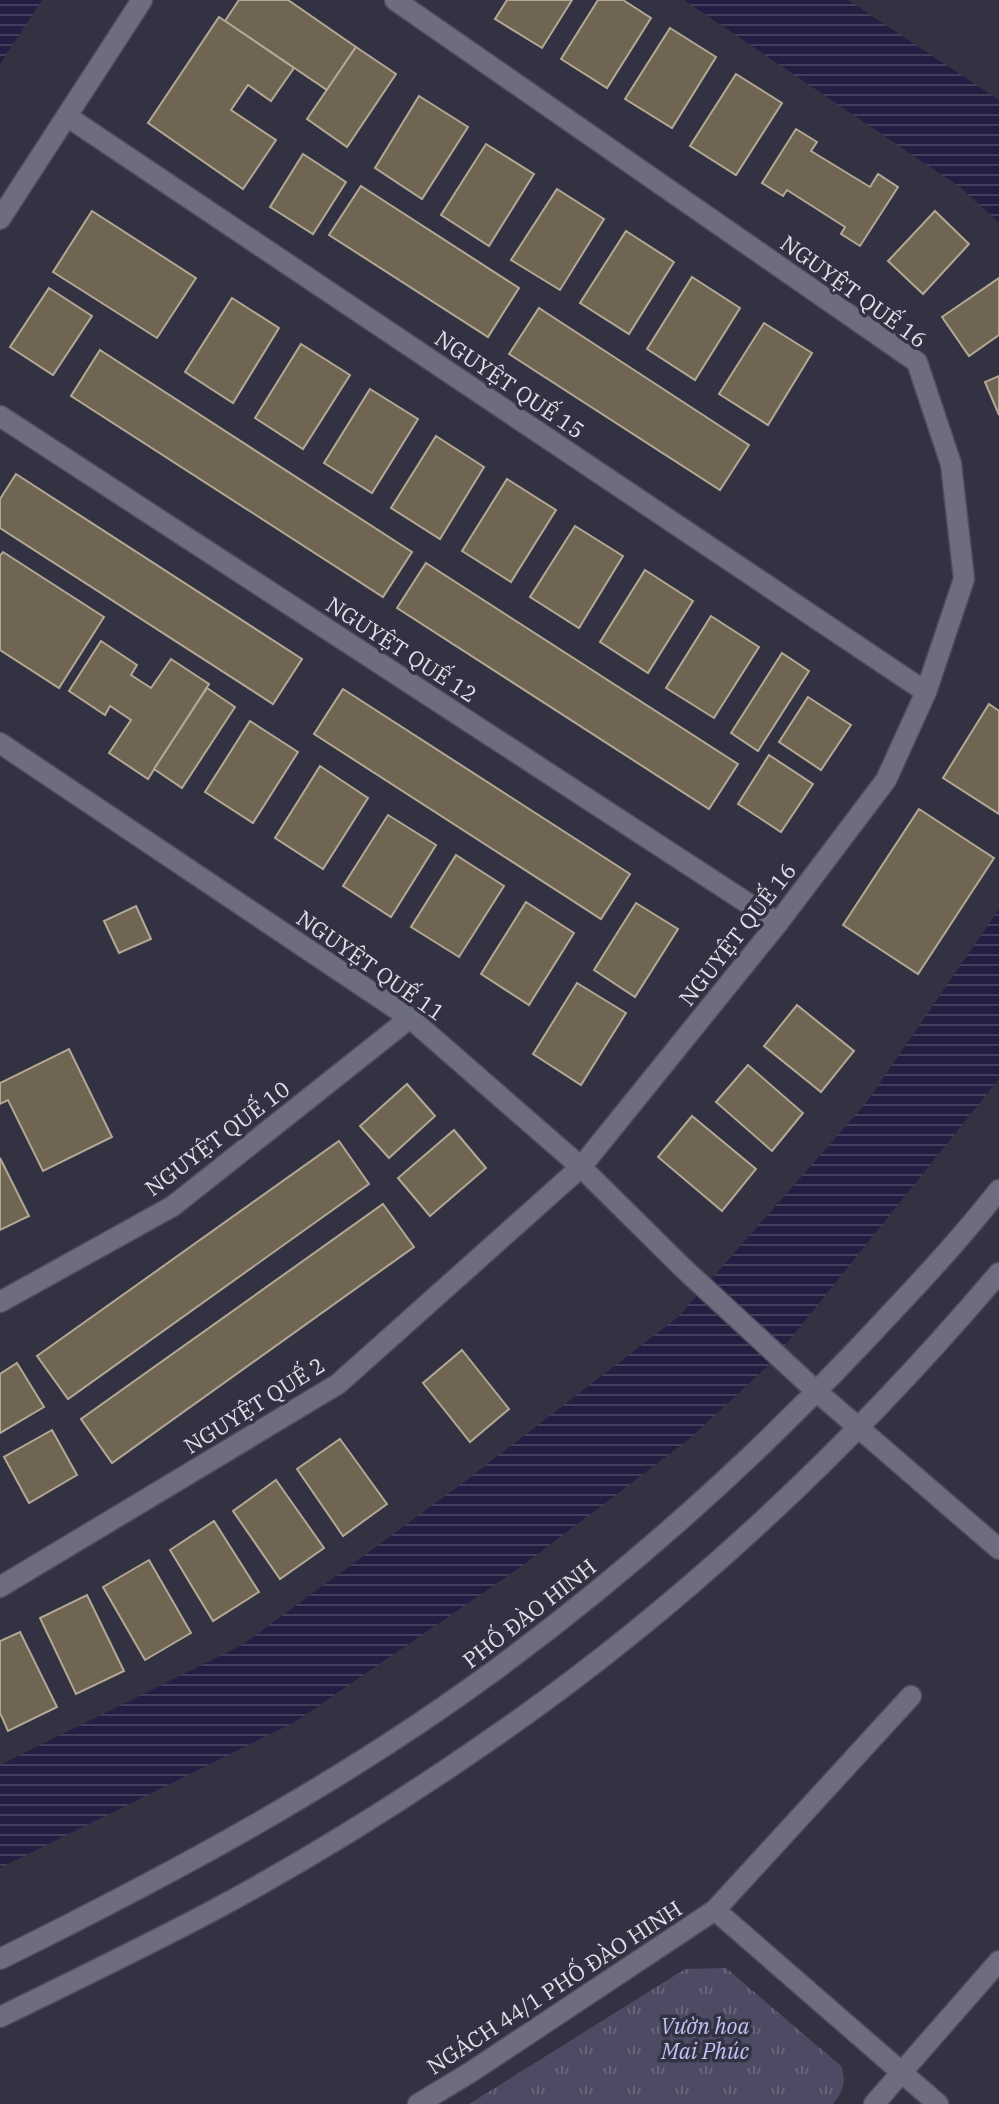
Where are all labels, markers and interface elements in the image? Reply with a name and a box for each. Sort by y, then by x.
street label: NGUYỆT QUẾ 16 [775,226,934,354]
street label: NGUYỆT QUẾ 15 [430,322,591,445]
street label: NGUYỆT QUẾ 12 [321,588,484,709]
street label: NGUYỆT QUẾ 16 [670,855,802,1012]
street label: NGUYỆT QUẾ 11 [291,902,452,1027]
street label: NGUYỆT QUẾ 10 [138,1072,295,1202]
street label: NGUYỆT QUẾ 2 [177,1348,330,1460]
street label: PHỐ ĐÀO HINH [455,1550,602,1674]
street label: NGÁCH 44/1 PHỐ ĐÀO HINH [420,1892,687,2080]
park label: Vườn hoa Mai Phúc [660,2011,749,2065]

